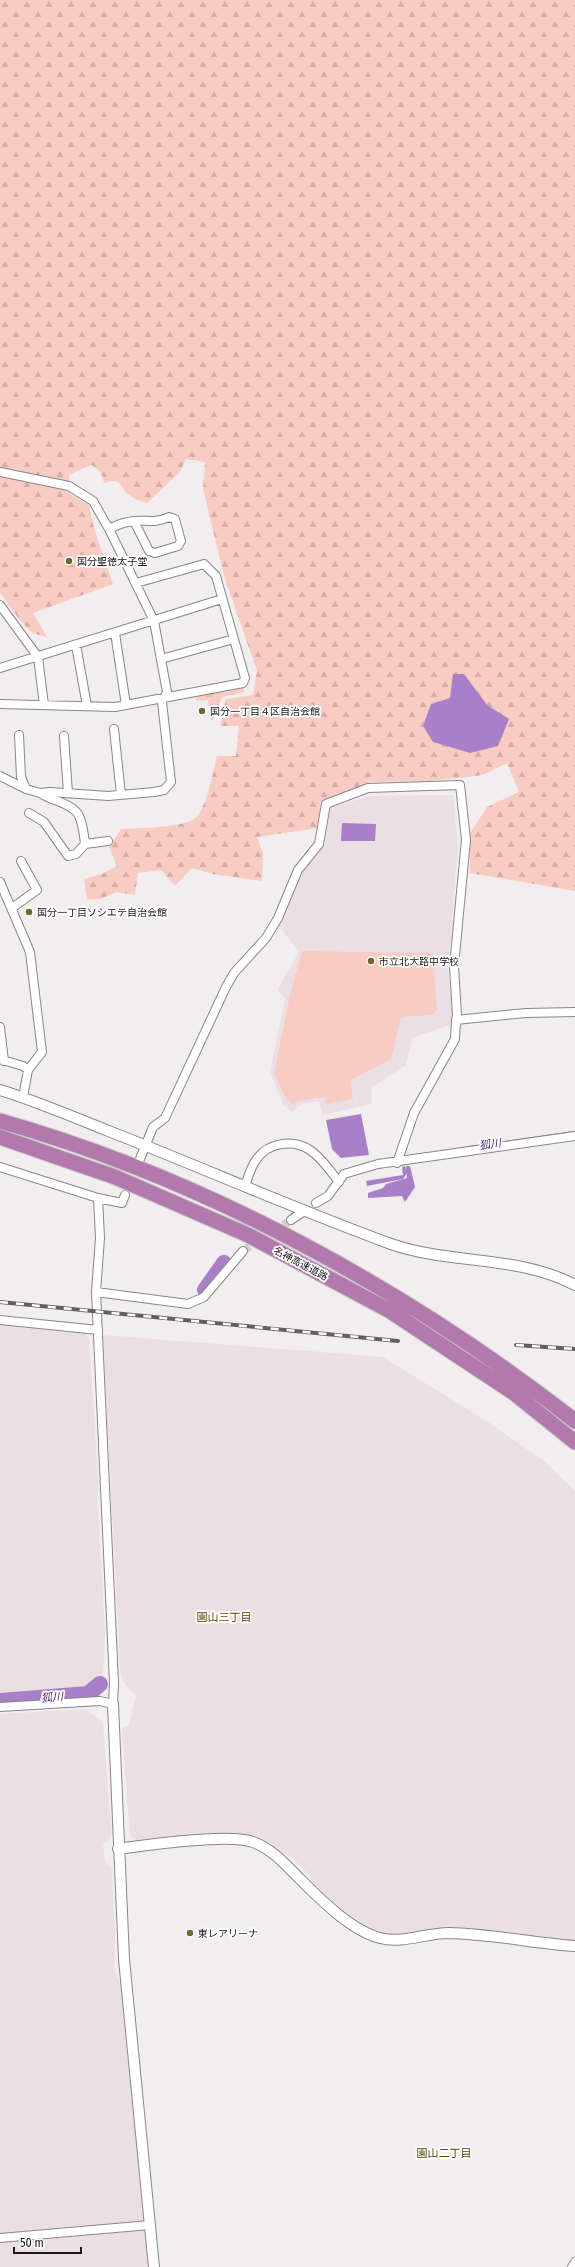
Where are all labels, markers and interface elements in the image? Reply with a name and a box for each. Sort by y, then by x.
marker: 国分聖徳太子堂 [64,556,74,566]
place label: 国分聖徳太子堂 [77,556,147,568]
marker: 国分一丁目４区自治会館 [197,706,207,716]
place label: 国分一丁目４区自治会館 [210,706,320,718]
marker: 国分一丁目ソシエテ自治会館 [24,907,34,917]
place label: 国分一丁目ソシエテ自治会館 [37,907,167,919]
marker: 市立北大路中学校 [366,956,376,966]
place label: 市立北大路中学校 [379,956,459,968]
water label: 狐川 [478,1136,503,1152]
street label: 名神高速道路 [271,1245,330,1283]
district label: 園山三丁目 [197,1611,252,1624]
water label: 狐川 [41,1690,64,1705]
marker: 東レアリーナ [185,1928,195,1938]
place label: 東レアリーナ [198,1928,258,1940]
district label: 園山二丁目 [417,2147,472,2160]
scale bar [14,2229,81,2255]
text: 50 m [20,2236,44,2250]

